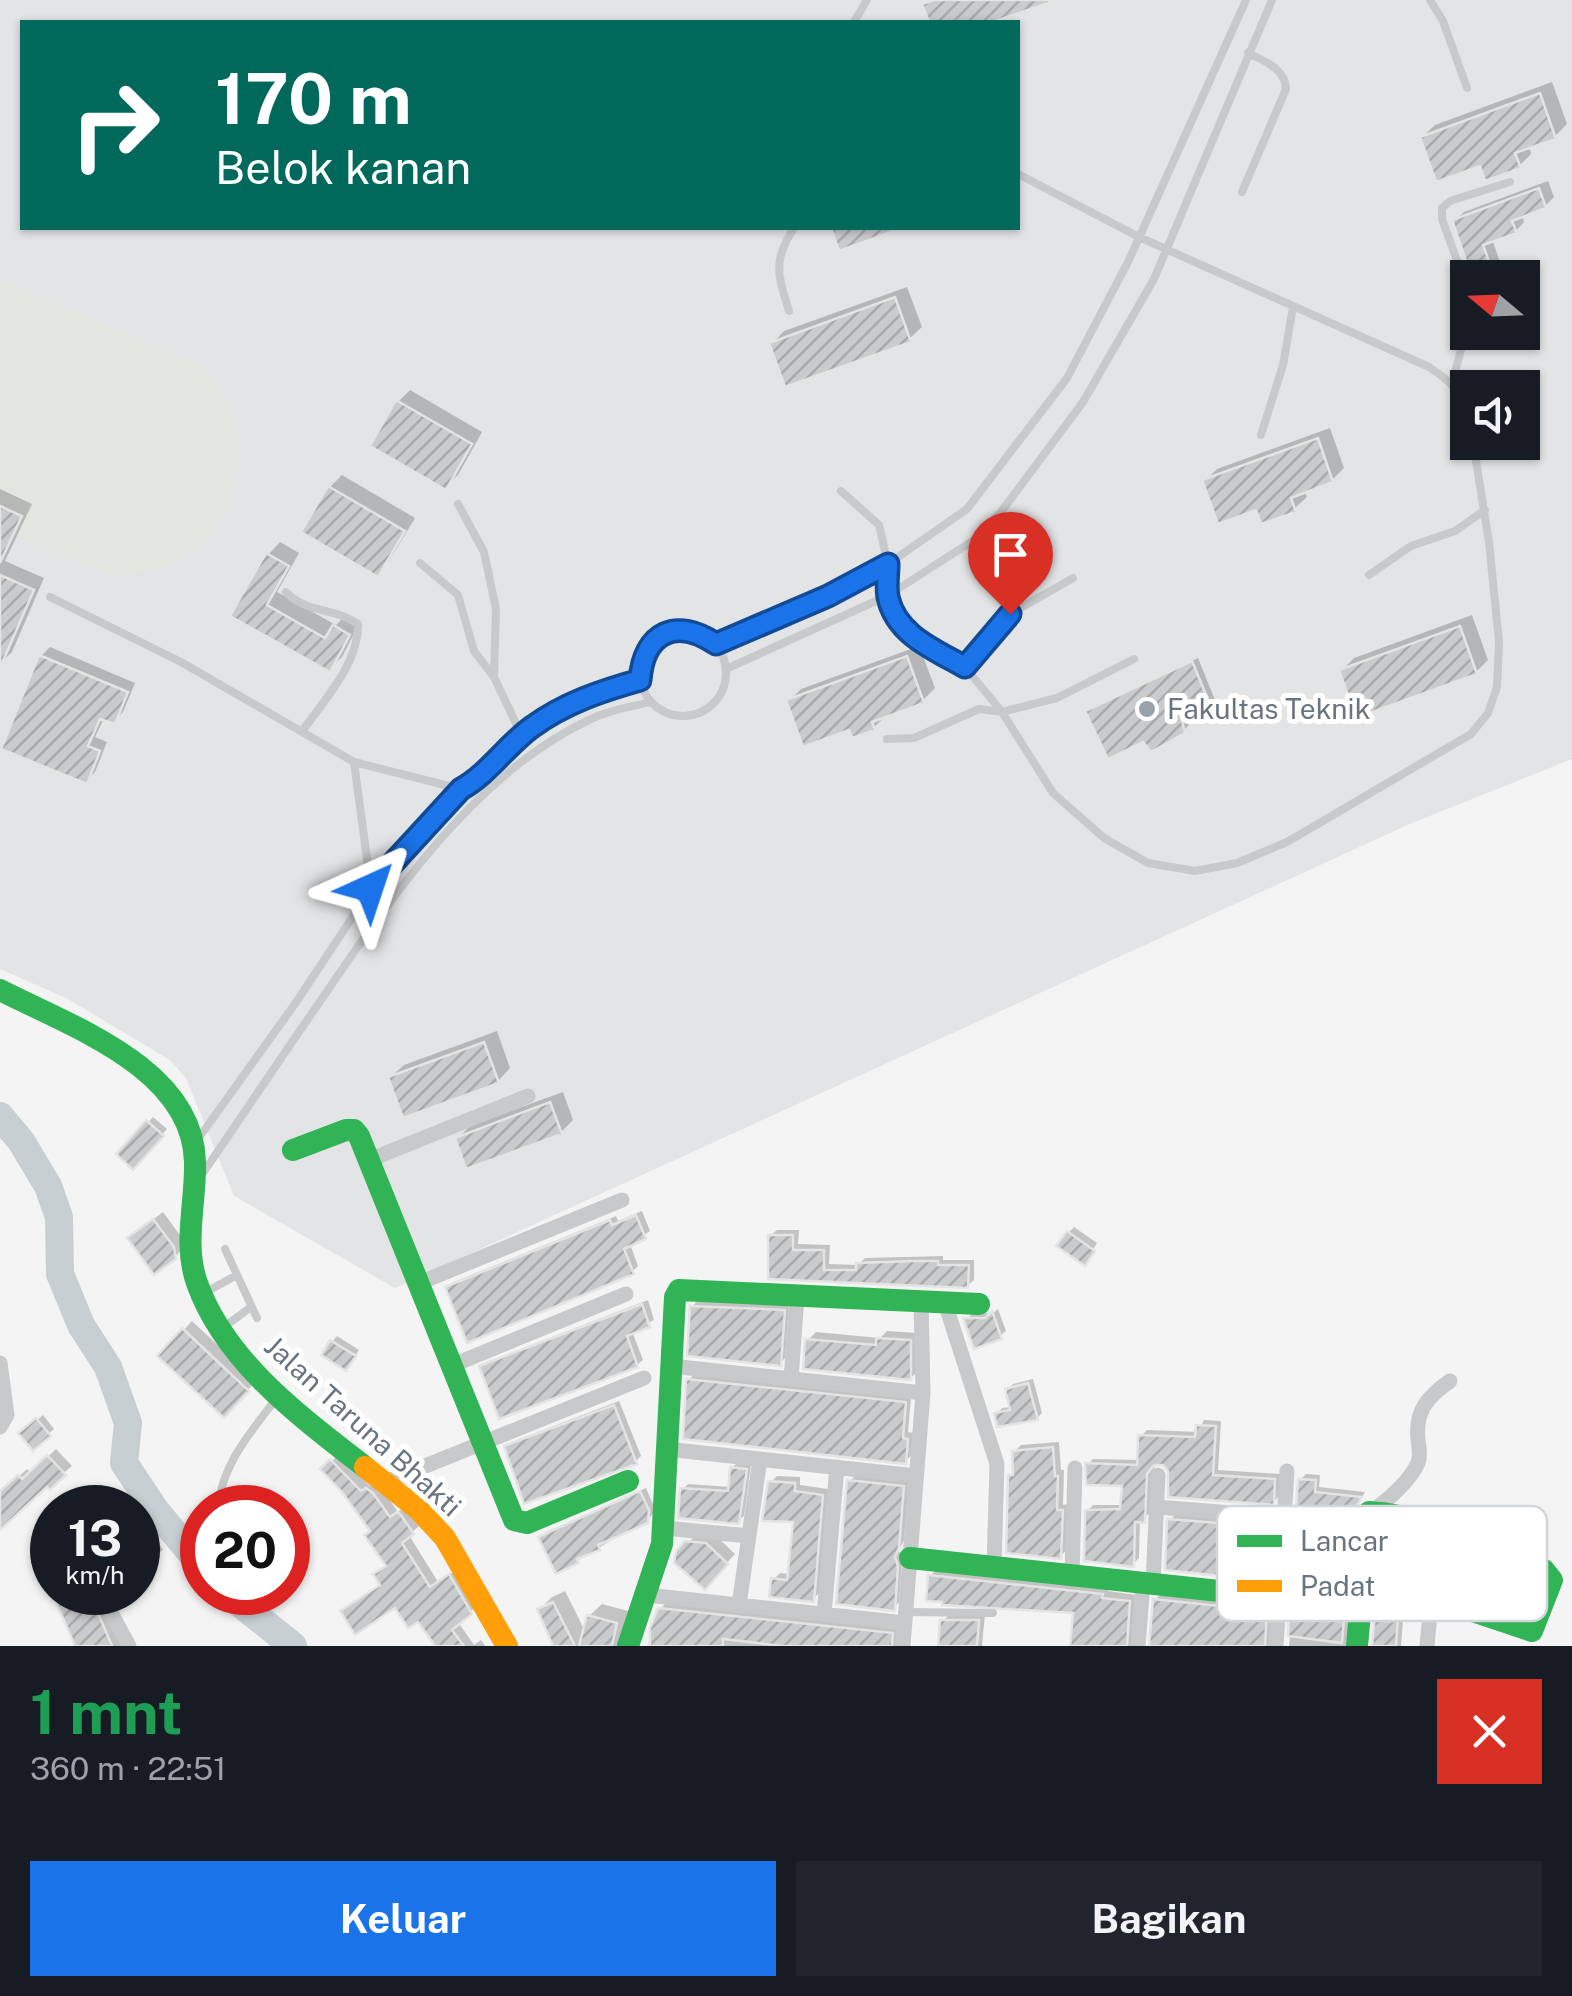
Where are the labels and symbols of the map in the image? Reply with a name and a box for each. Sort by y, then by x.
north arrow [1450,260,1540,350]
pin [968,512,1053,615]
place label: Fakultas Teknik [1167,692,1370,725]
marker: Fakultas Teknik [1136,698,1158,720]
position arrow [318,836,422,940]
street label: Jalan Taruna Bhakti [258,1329,468,1522]
speed limit sign: 20 [180,1485,310,1615]
legend [1217,1506,1547,1621]
text: Lancar [1300,1524,1389,1557]
text: Padat [1300,1569,1376,1602]

